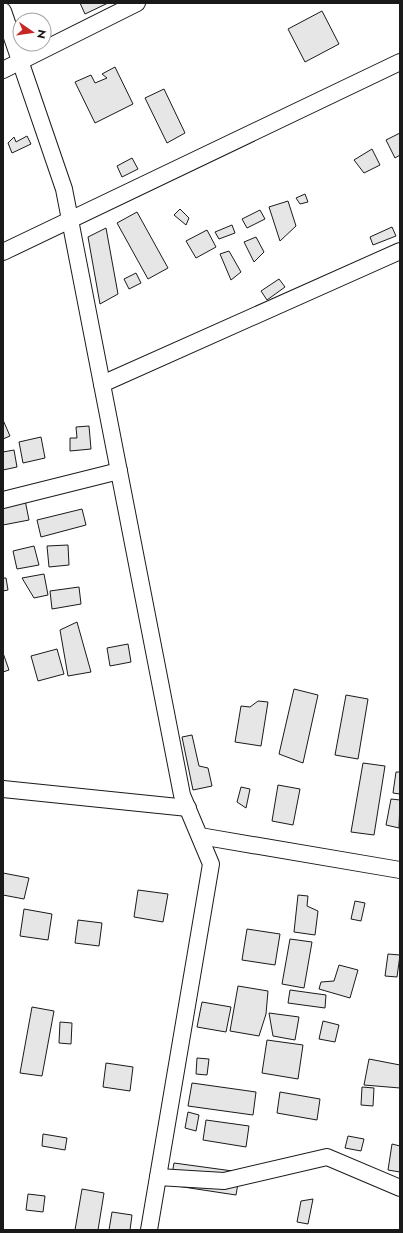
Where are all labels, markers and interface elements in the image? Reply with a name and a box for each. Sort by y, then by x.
north arrow [12,12,52,52]
text: N [33,28,51,40]

